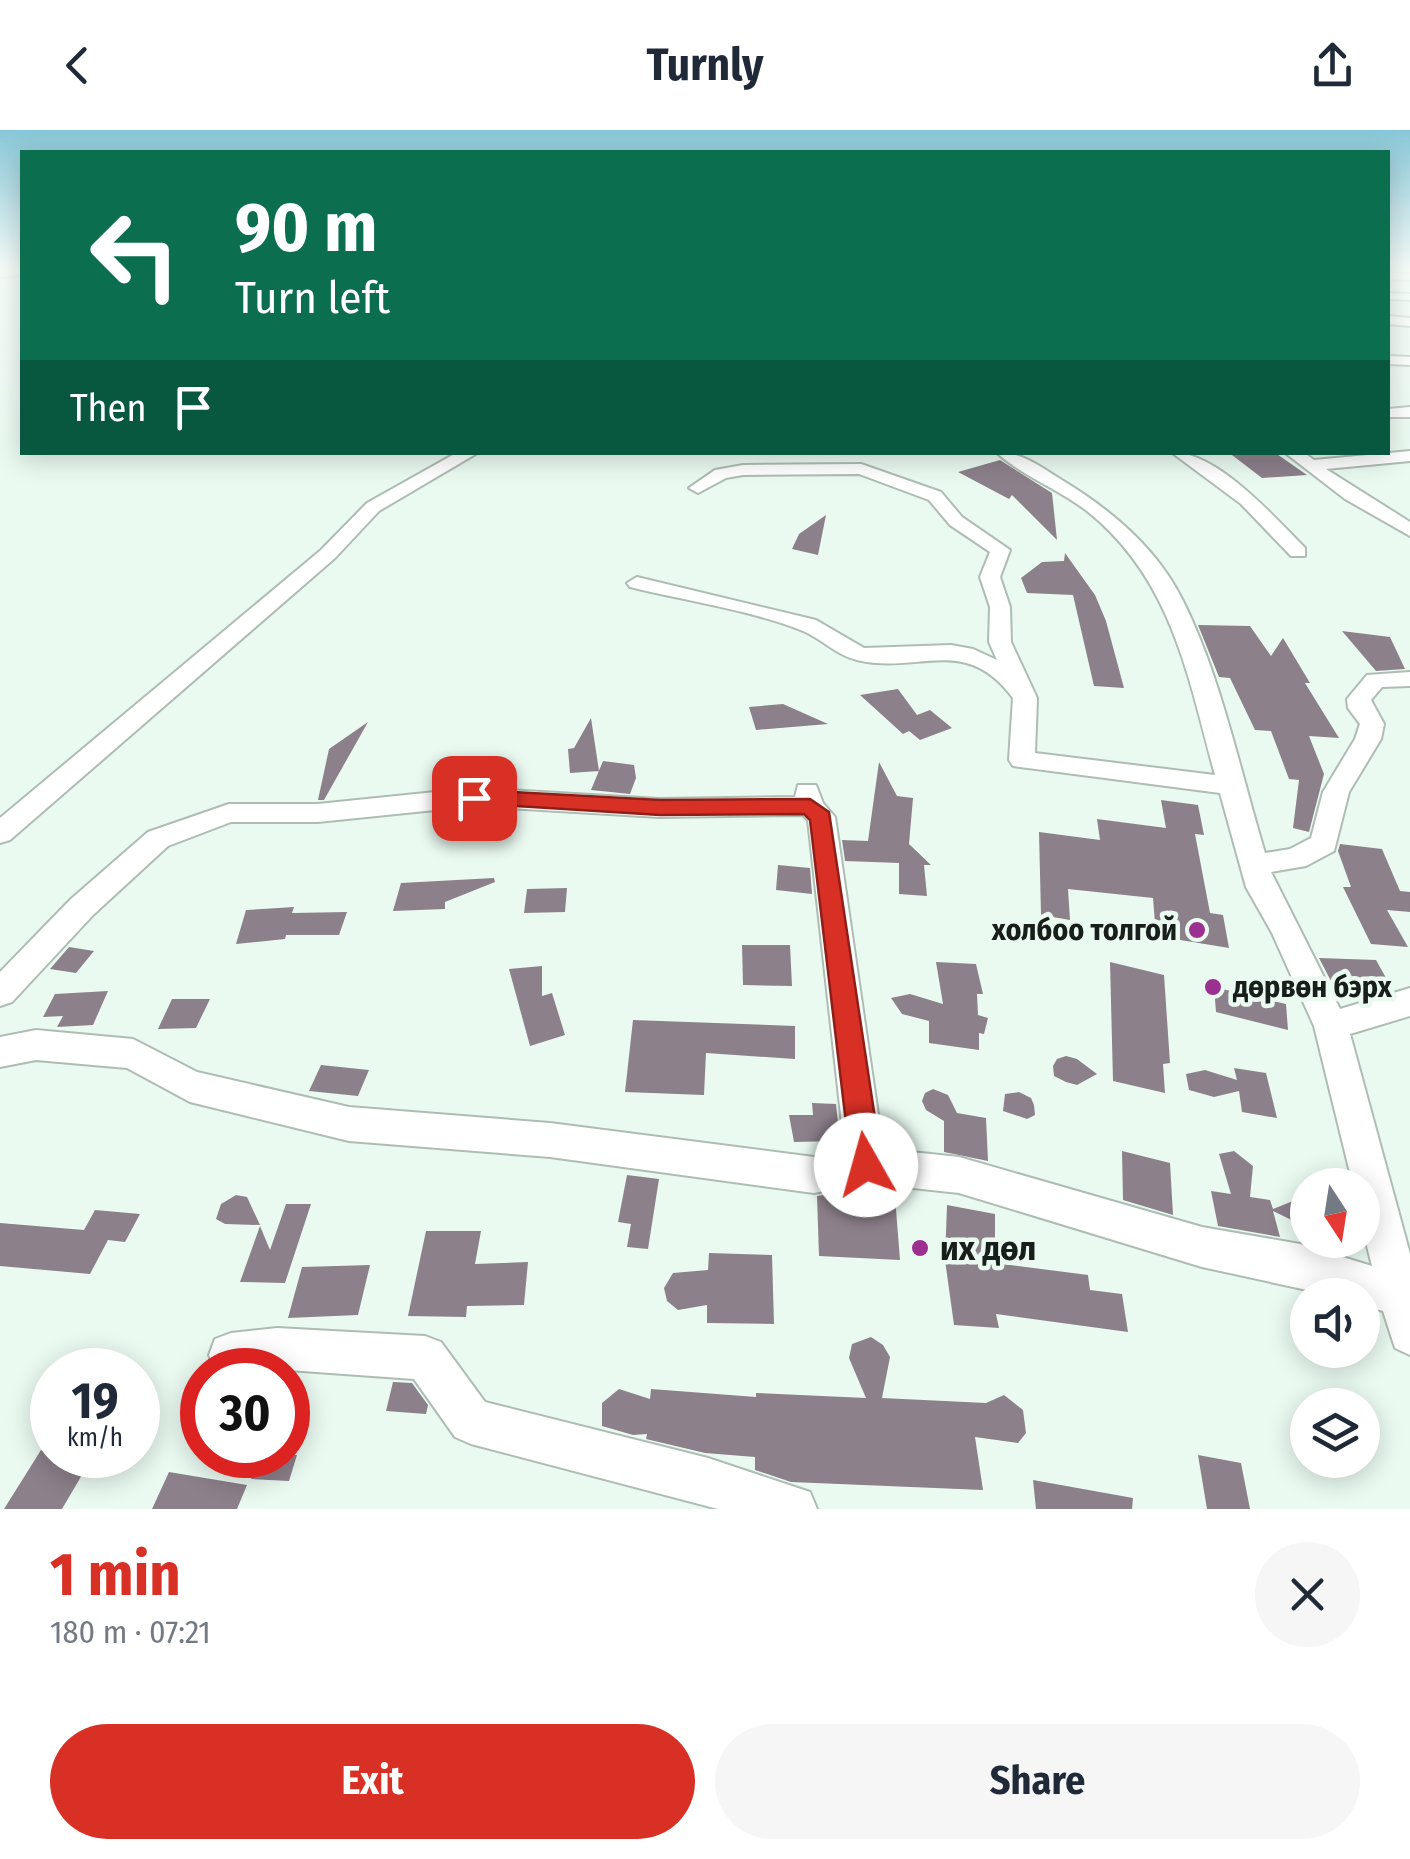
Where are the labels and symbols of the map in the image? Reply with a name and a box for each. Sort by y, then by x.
pin [432,756,517,841]
place label: холбоо толгой [991,912,1177,948]
marker: холбоо толгой [1186,919,1208,941]
place label: дөрвөн бэрх [1232,969,1393,1005]
marker: дөрвөн бэрх [1202,976,1224,998]
position arrow [814,1113,918,1217]
north arrow [1290,1168,1380,1258]
place label: их дөл [940,1227,1036,1269]
marker: их дөл [909,1237,931,1259]
speed limit sign: 30 [180,1348,310,1478]

